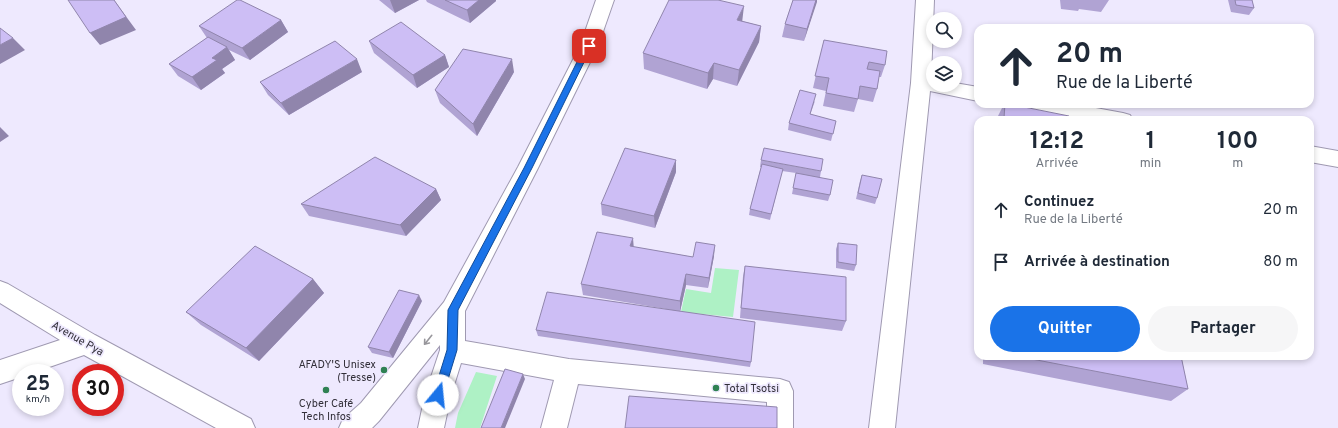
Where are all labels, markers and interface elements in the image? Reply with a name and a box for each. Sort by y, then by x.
map controls [926,12,962,92]
button: search [926,12,962,48]
pin [572,29,606,63]
icon: arrive [578,35,600,57]
text: 20 m [1056,37,1123,73]
icon: ahead [990,40,1042,92]
button: layers [926,56,962,92]
text: Rue de la Liberté [1056,72,1193,95]
text: 12:12 [1030,127,1084,157]
text: 1 [1146,127,1155,157]
text: 100 [1217,127,1258,157]
text: Arrivée [1036,156,1078,172]
text: min [1140,156,1161,172]
text: m [1232,156,1243,172]
text: Continuez [1024,193,1094,212]
icon: ahead [990,199,1012,221]
text: 20 m [1263,201,1298,220]
text: Rue de la Liberté [1024,212,1123,228]
icon: arrive [990,251,1012,273]
text: Arrivée à destination [1024,253,1170,272]
text: 80 m [1263,253,1298,272]
button: Quitter [990,306,1140,352]
button: Partager [1148,306,1298,352]
street label: Avenue Pya [49,318,106,360]
one-way arrow [424,334,433,345]
place label: AFADY'S Unisex (Tresse) [298,358,376,385]
speed limit sign: 30 [72,364,124,416]
marker: AFADY'S Unisex (Tresse) [379,365,389,375]
text: 25 [26,372,50,398]
position arrow [417,374,459,416]
place label: Total Tsotsi [724,382,779,396]
marker: Total Tsotsi [711,383,721,393]
marker: Cyber Café Tech Infos [321,385,331,395]
text: km/h [26,393,50,406]
place label: Cyber Café Tech Infos [299,397,353,424]

